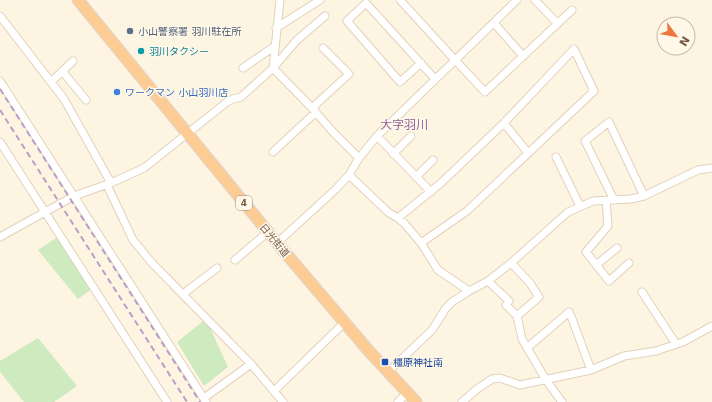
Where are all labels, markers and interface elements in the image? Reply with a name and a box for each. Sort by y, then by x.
north arrow [656,16,696,56]
marker: 小山警察署 羽川駐在所 [125,26,135,36]
place label: 小山警察署 羽川駐在所 [138,26,241,37]
text: N [676,34,692,48]
marker: 羽川タクシー [136,46,146,56]
place label: 羽川タクシー [149,46,209,57]
marker: ワークマン 小山羽川店 [112,87,122,97]
place label: ワークマン 小山羽川店 [125,87,228,98]
district label: 大字羽川 [380,118,428,132]
road number: 4 [236,196,252,210]
street label: 日光街道 [258,221,292,259]
marker: 橿原神社南 [380,357,390,367]
place label: 橿原神社南 [393,357,443,368]

